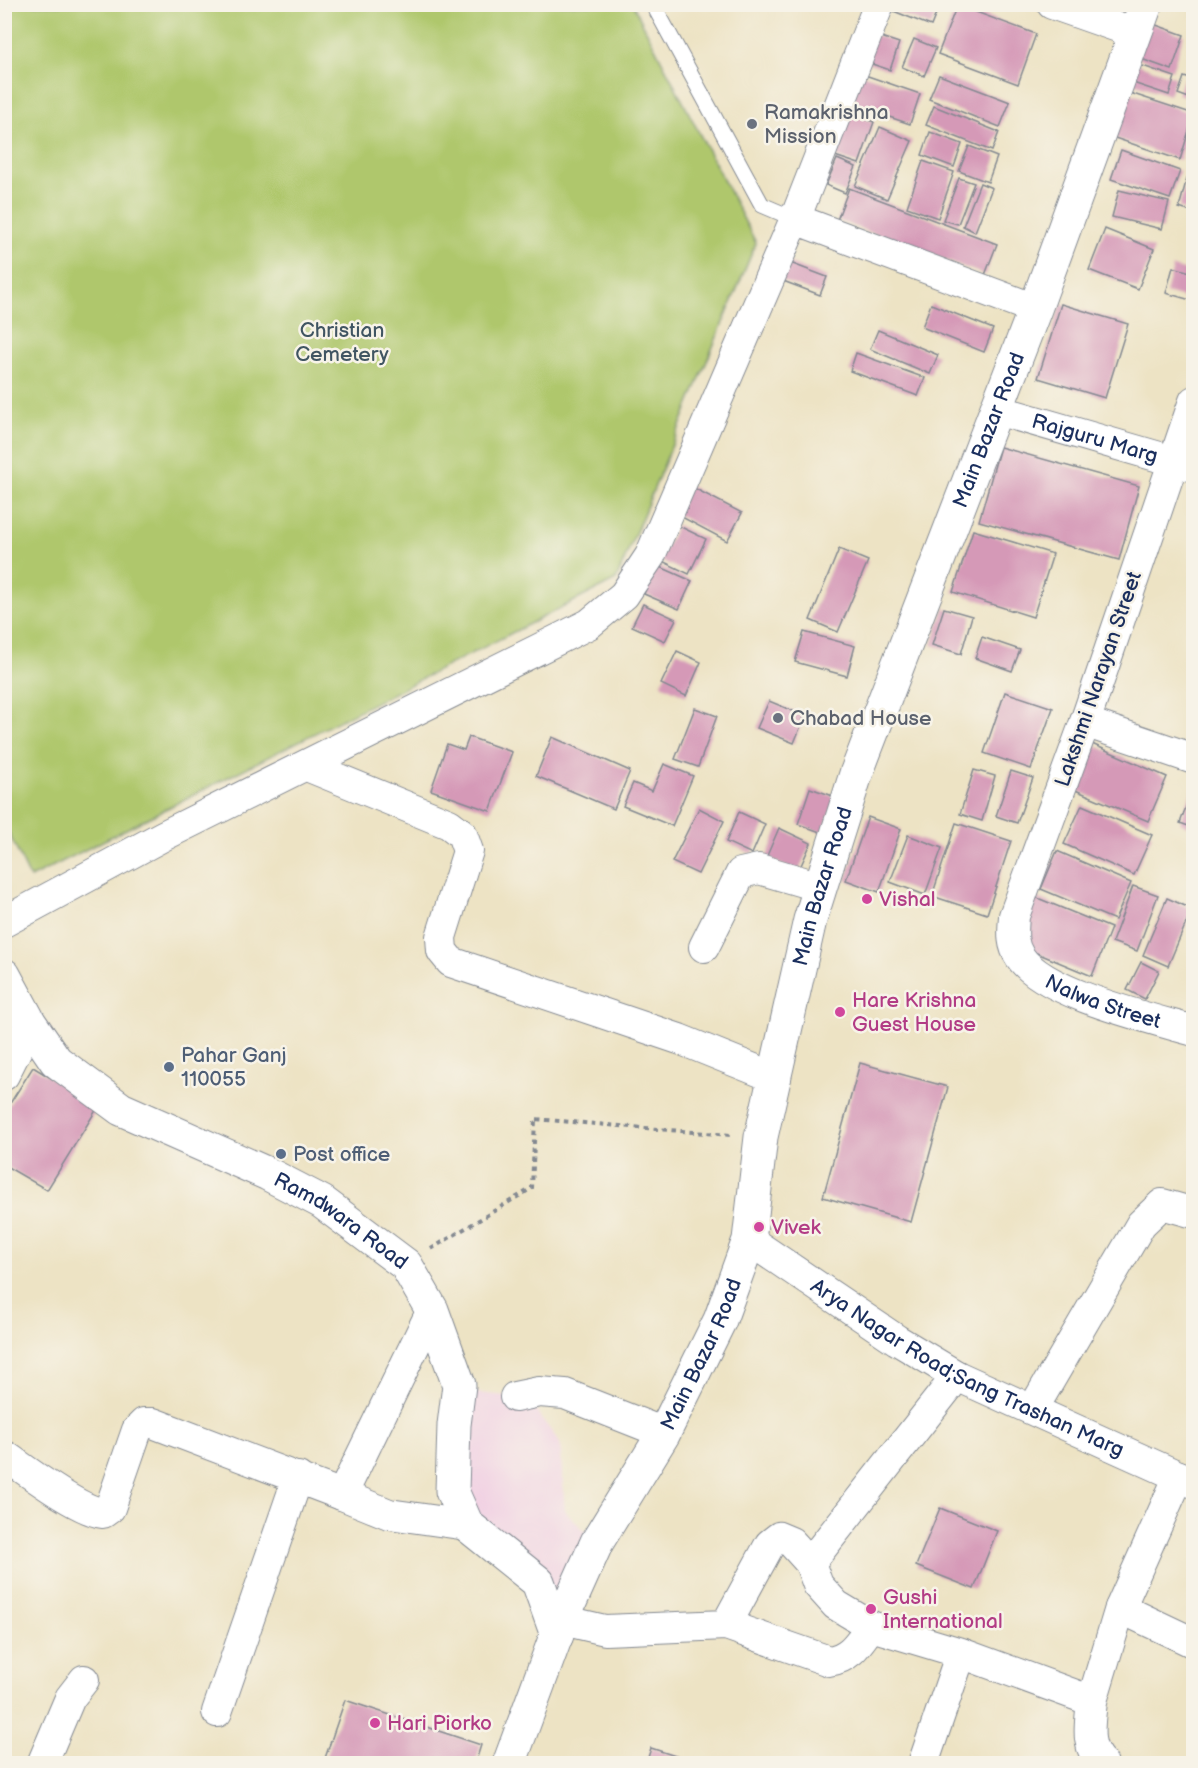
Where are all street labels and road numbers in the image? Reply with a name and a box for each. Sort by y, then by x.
street label: Main Bazar Road [948,349,1030,511]
street label: Rajguru Marg [1029,409,1161,469]
street label: Lakshmi Narayan Street [1050,568,1147,790]
street label: Main Bazar Road [788,804,858,968]
street label: Nalwa Street [1041,969,1164,1034]
street label: Ramdwara Road [269,1167,413,1275]
street label: Arya Nagar Road;Sang Trashan Marg [806,1273,1128,1463]
street label: Main Bazar Road [655,1275,747,1434]

